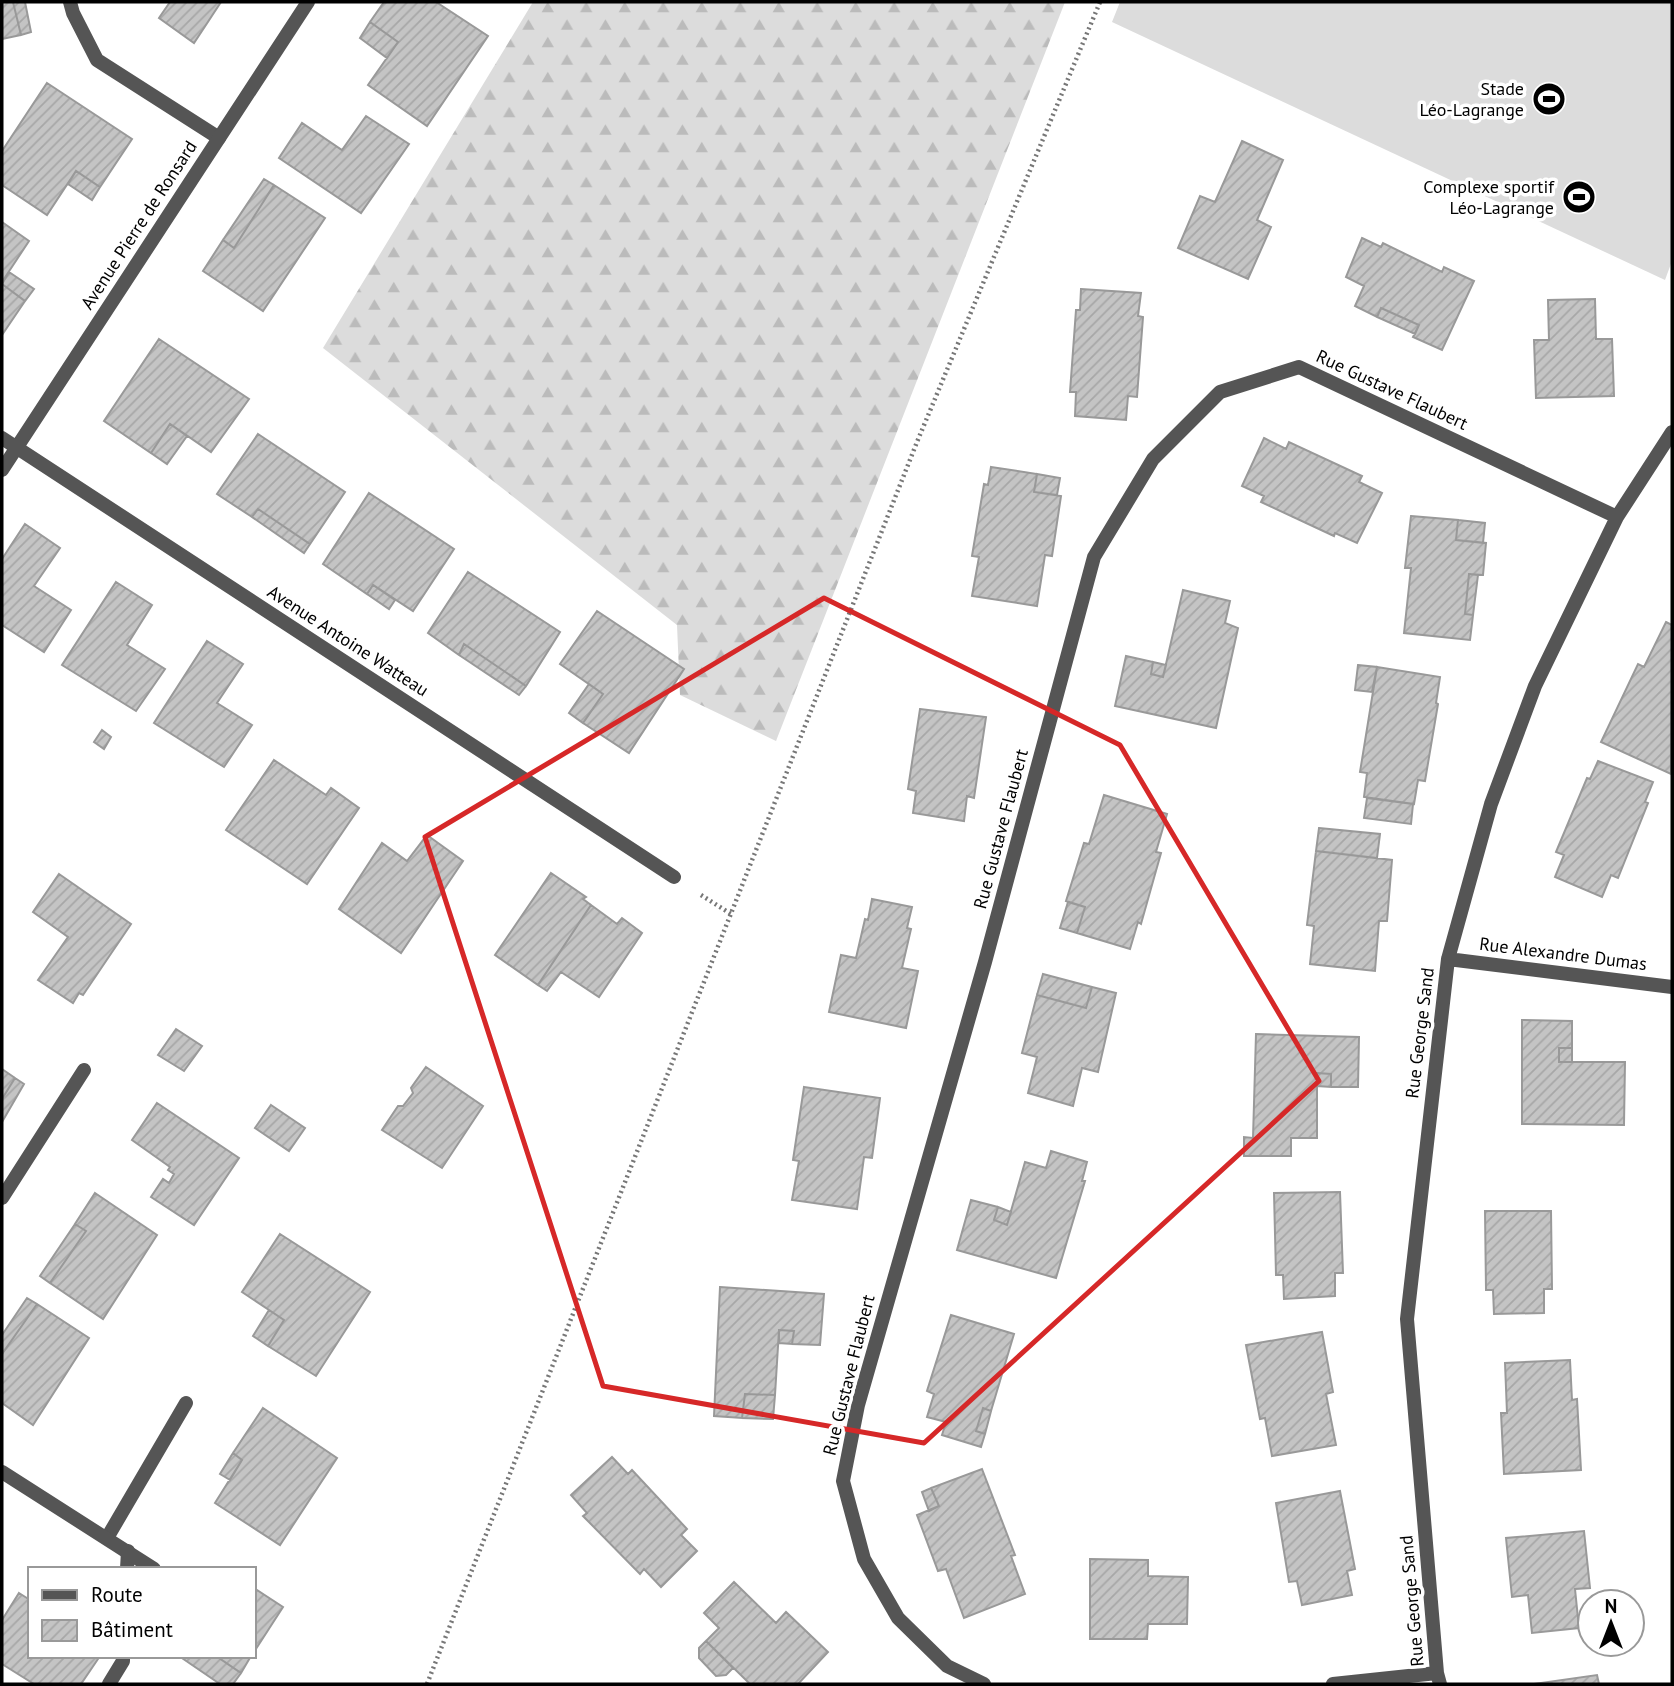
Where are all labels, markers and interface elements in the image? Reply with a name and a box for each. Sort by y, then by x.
place label: Stade Léo-Lagrange [1419,77,1524,121]
sports icon: Stade Léo-Lagrange [1530,80,1568,118]
street label: Avenue Pierre de Ronsard [75,136,202,313]
place label: Complexe sportif Léo-Lagrange [1423,175,1555,219]
sports icon: Complexe sportif Léo-Lagrange [1560,178,1598,216]
street label: Rue Gustave Flaubert [1313,344,1472,435]
street label: Avenue Antoine Watteau [263,580,433,701]
street label: Rue Gustave Flaubert [968,746,1033,911]
street label: Rue Alexandre Dumas [1478,932,1648,975]
street label: Rue George Sand [1400,966,1439,1100]
street label: Rue Gustave Flaubert [817,1292,880,1458]
street label: Rue George Sand [1394,1535,1429,1668]
legend [28,1567,256,1658]
text: Route [91,1581,143,1608]
north arrow [1576,1588,1646,1658]
text: N [1605,1594,1617,1618]
text: Bâtiment [91,1616,173,1643]

